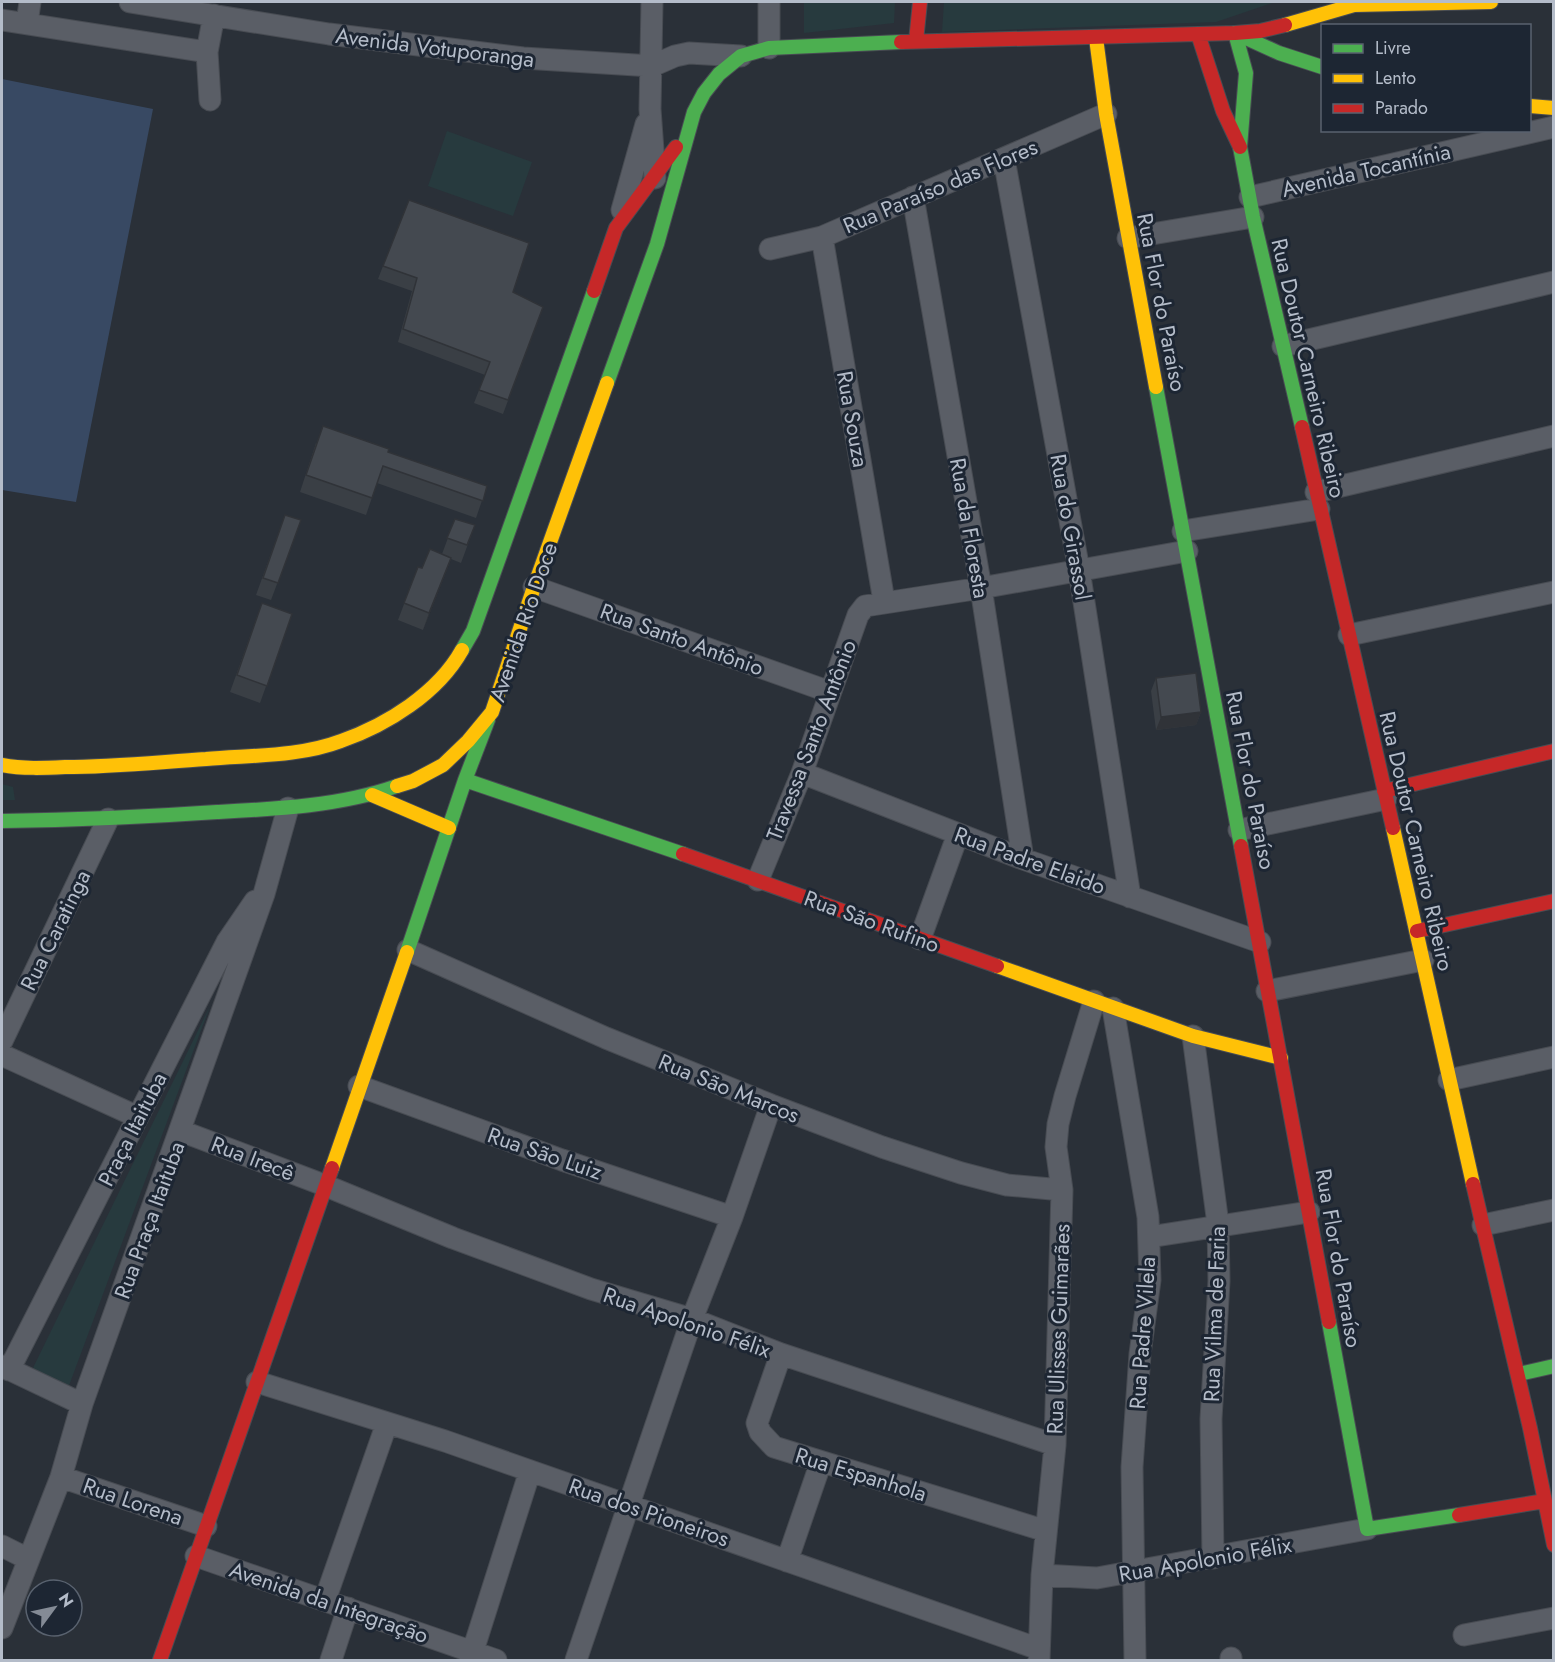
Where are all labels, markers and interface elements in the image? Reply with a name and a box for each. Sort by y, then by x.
street label: Avenida Votuporanga [334,19,536,75]
legend [1321,24,1531,132]
text: Livre [1375,35,1411,61]
text: Lento [1375,65,1416,91]
text: Parado [1375,95,1428,121]
street label: Rua Paraíso das Flores [838,131,1042,241]
street label: Avenida Tocantínia [1278,135,1454,205]
street label: Rua Flor do Paraíso [1129,210,1195,394]
street label: Rua Doutor Carneiro Ribeiro [1264,235,1354,501]
street label: Rua Souza [829,368,877,470]
street label: Rua do Girassol [1042,451,1100,603]
street label: Rua da Floresta [942,455,998,601]
street label: Avenida Rio Doce [481,538,565,706]
street label: Rua Santo Antônio [596,595,768,683]
street label: Travessa Santo Antônio [758,635,864,845]
street label: Rua Flor do Paraíso [1218,688,1284,872]
street label: Rua Doutor Carneiro Ribeiro [1372,708,1462,974]
street label: Rua Padre Elaido [950,818,1110,902]
street label: Rua Caratinga [12,864,98,996]
street label: Rua São Rufino [800,882,944,960]
street label: Rua São Marcos [654,1045,804,1131]
street label: Praça Itaituba [90,1066,174,1192]
street label: Rua São Luiz [483,1118,607,1188]
street label: Rua Irecê [207,1128,299,1188]
street label: Rua Praça Itaituba [106,1137,192,1303]
street label: Rua Flor do Paraíso [1308,1166,1370,1350]
street label: Rua Ulisses Guimarães [1038,1223,1078,1435]
street label: Rua Vilma de Faria [1195,1226,1233,1402]
street label: Rua Padre Vilela [1121,1256,1163,1410]
street label: Rua Apolonio Félix [599,1278,776,1366]
street label: Rua Espanhola [791,1439,931,1509]
street label: Rua Lorena [79,1469,187,1533]
street label: Rua dos Pioneiros [565,1470,734,1554]
street label: Rua Apolonio Félix [1116,1528,1295,1590]
street label: Avenida da Integração [225,1553,433,1651]
north arrow [24,1578,84,1638]
text: N [53,1589,79,1612]

